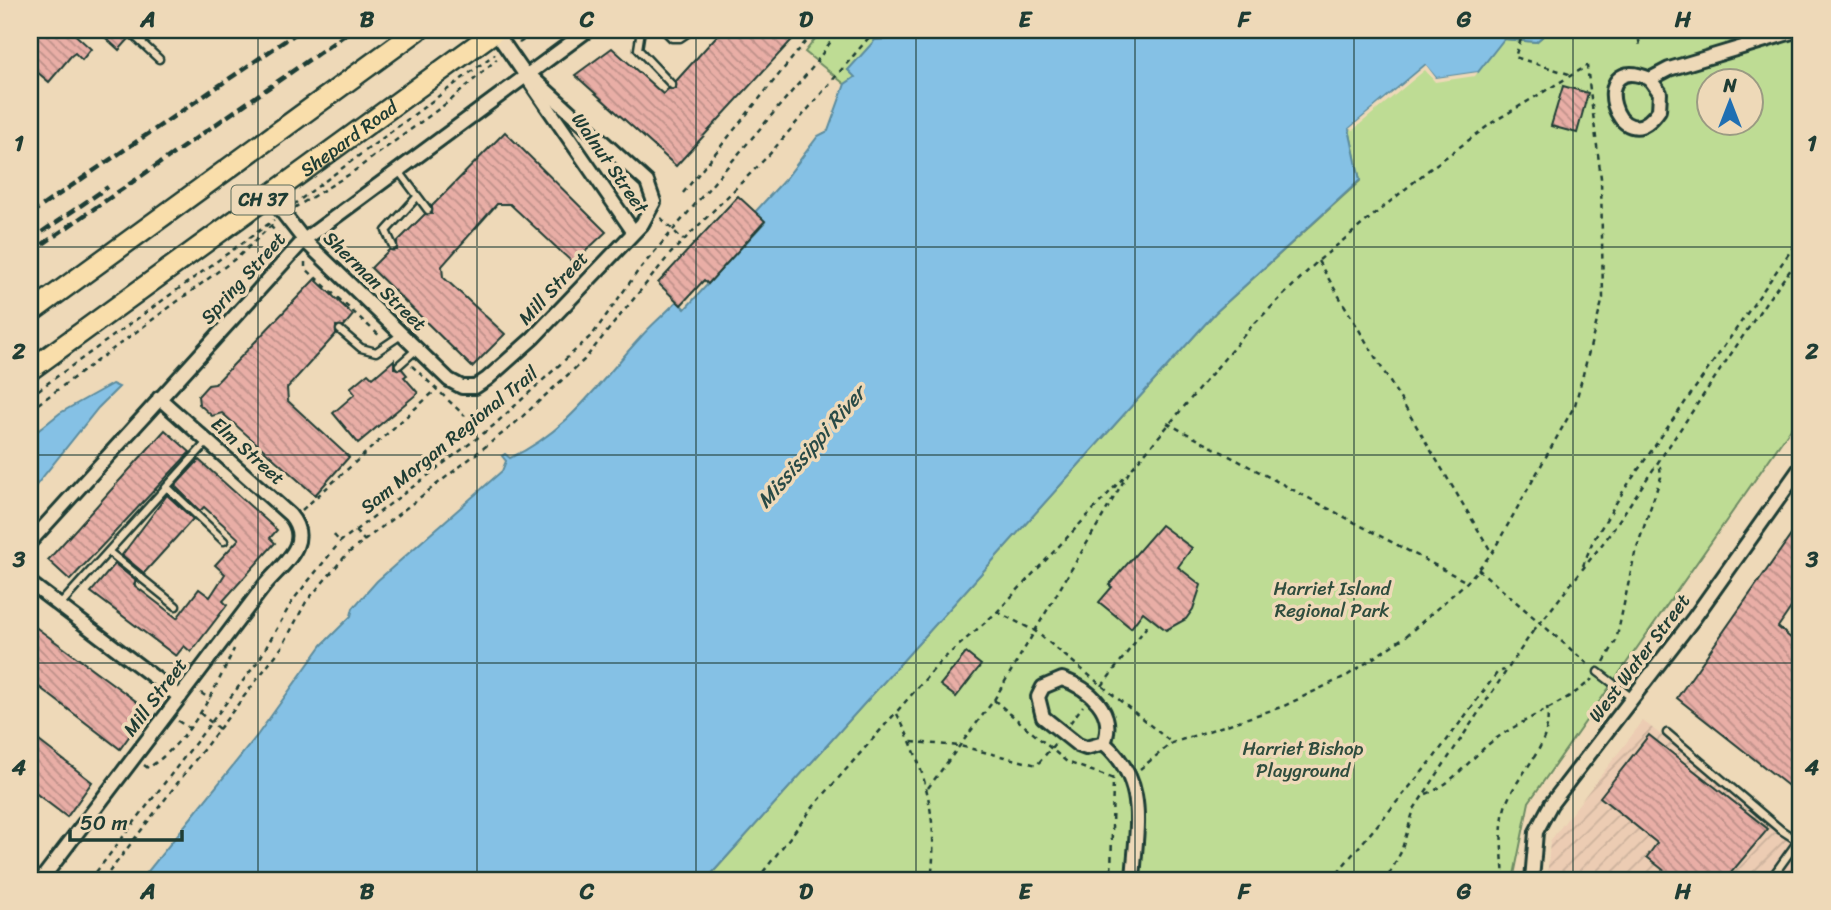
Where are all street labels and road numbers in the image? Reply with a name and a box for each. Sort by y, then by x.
street label: Shepard Road [293,90,405,185]
street label: Walnut Street [563,106,658,222]
road number: CH 37 [232,186,294,215]
street label: Sherman Street [315,223,435,339]
street label: Spring Street [192,224,294,332]
street label: Mill Street [510,243,596,333]
street label: Sam Morgan Regional Trail [353,357,546,523]
street label: Elm Street [203,408,293,494]
street label: West Water Street [1579,586,1699,730]
street label: Mill Street [114,650,196,744]

